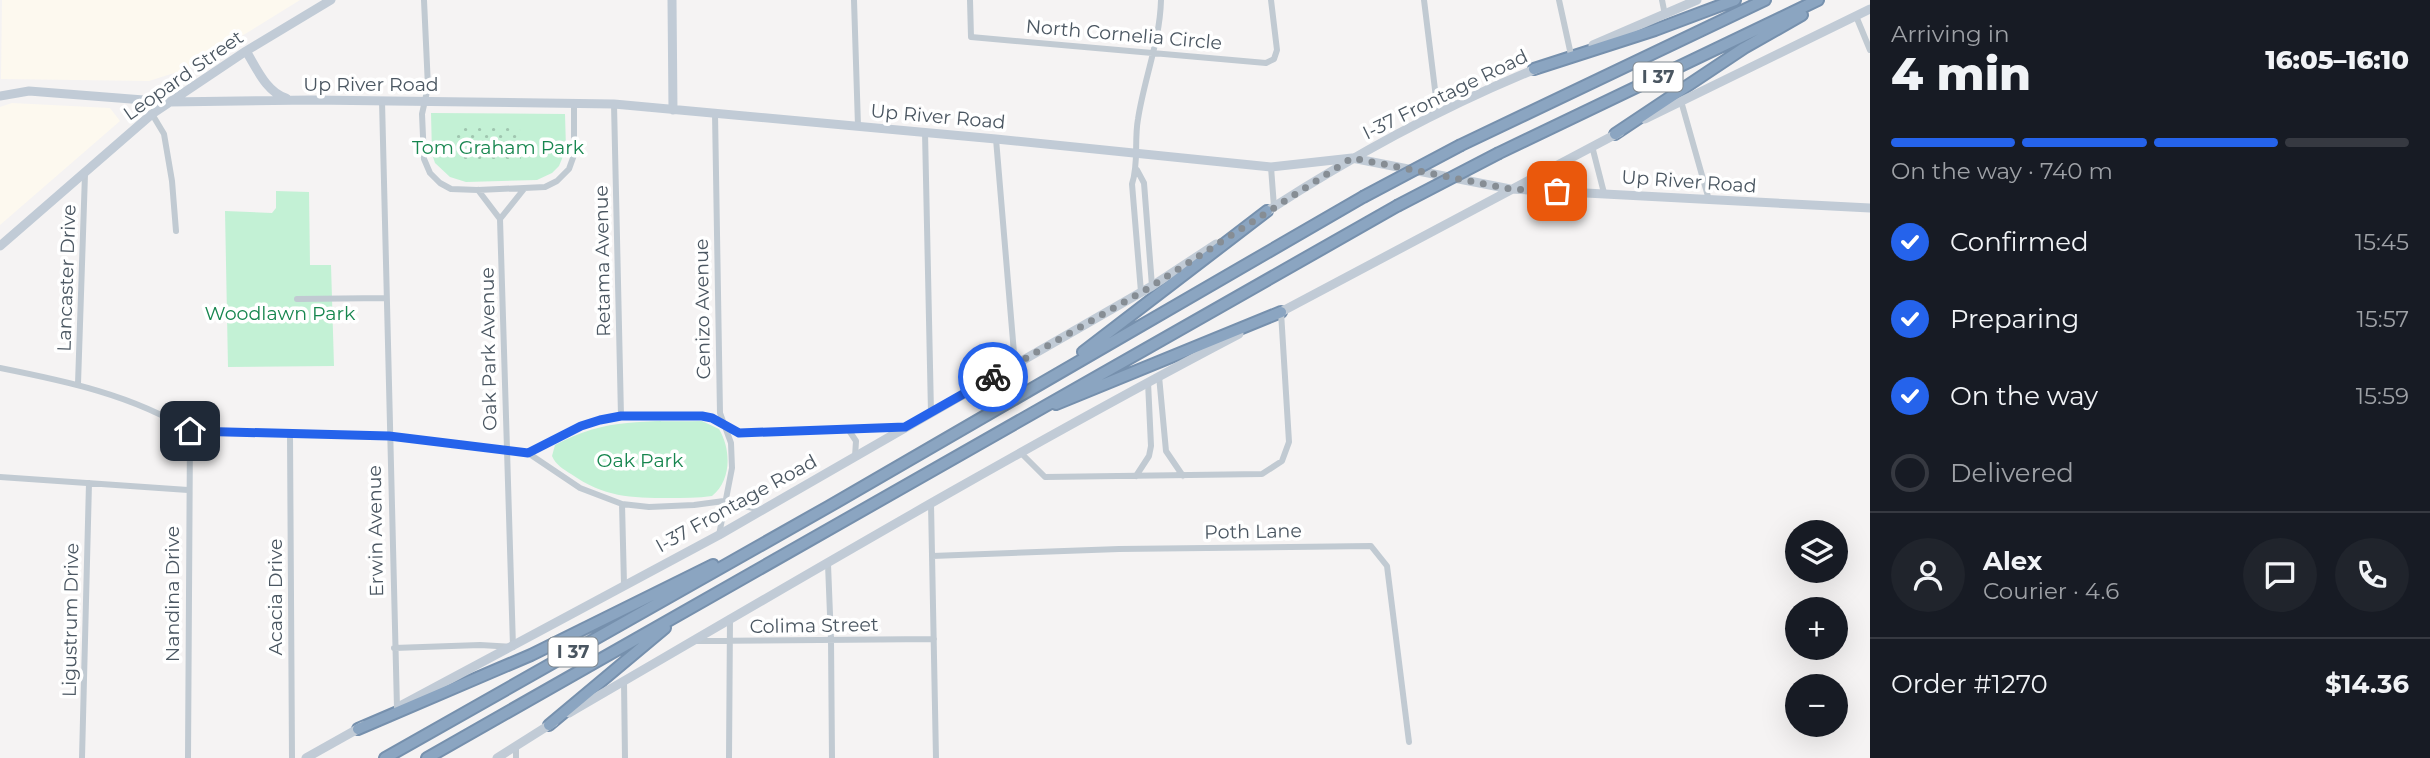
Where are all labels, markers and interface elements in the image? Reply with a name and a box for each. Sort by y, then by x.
street label: North Cornelia Circle [1025,14,1223,55]
text: Arriving in [1891,20,2010,48]
street label: Leopard Street [119,25,248,125]
street label: I-37 Frontage Road [1359,44,1532,144]
text: 16:05–16:10 [2265,44,2409,76]
text: 4 min [1891,45,2031,102]
road number: I 37 [1634,62,1682,92]
street label: Up River Road [303,73,439,96]
street label: Up River Road [869,99,1006,134]
park label: Tom Graham Park [412,136,585,159]
text: On the way · 740 m [1891,157,2113,185]
pin [1527,161,1587,221]
street label: Up River Road [1621,165,1757,198]
icon: bag [1538,172,1576,210]
street label: Retama Avenue [590,185,615,337]
street label: Lancaster Drive [52,204,81,352]
icon: check [1891,223,1929,261]
text: Confirmed [1950,226,2089,258]
text: 15:45 [2355,228,2409,256]
street label: Cenizo Avenue [690,238,715,379]
street label: Oak Park Avenue [476,267,501,431]
icon: check [1891,300,1929,338]
park label: Woodlawn Park [205,302,356,325]
text: Preparing [1950,303,2079,335]
text: 15:57 [2357,305,2409,333]
courier [958,342,1028,412]
icon: bike [974,358,1012,396]
icon: check [1891,377,1929,415]
text: On the way [1950,380,2098,412]
text: 15:59 [2356,382,2409,410]
pin [160,401,220,461]
icon: home [171,412,209,450]
park label: Oak Park [597,449,684,472]
street label: I-37 Frontage Road [652,450,821,557]
text: Delivered [1950,457,2074,489]
street label: Erwin Avenue [363,465,388,597]
street label: Poth Lane [1204,519,1302,544]
map controls [1785,520,1848,737]
button: layers [1785,520,1848,583]
street label: Nandina Drive [161,526,184,662]
street label: Acacia Drive [264,538,287,656]
button: person [1891,538,1965,612]
button: chat [2243,538,2317,612]
button: phone [2335,538,2409,612]
street label: Ligustrum Drive [58,543,83,697]
text: Alex [1983,545,2042,577]
text: Courier · 4.6 [1983,577,2119,605]
button: + [1785,597,1848,660]
street label: Colima Street [749,613,879,638]
road number: I 37 [548,638,598,666]
text: Order #1270 [1891,668,2048,700]
text: $14.36 [2325,668,2409,700]
button: − [1785,674,1848,737]

